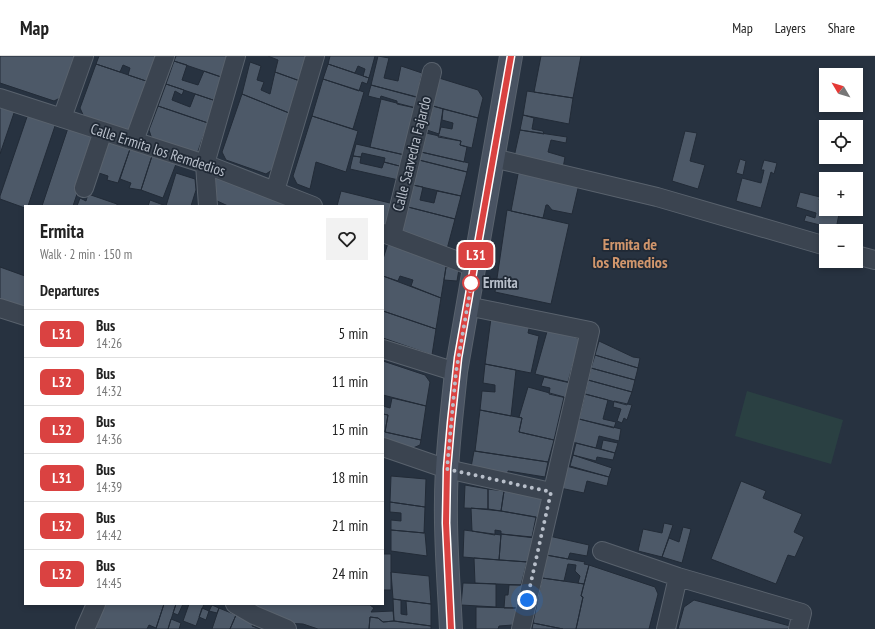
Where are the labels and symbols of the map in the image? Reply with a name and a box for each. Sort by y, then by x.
north arrow [819,68,863,112]
street label: Calle Saavedra Fajardo [388,94,435,213]
street label: Calle Ermita los Remdedios [88,119,228,180]
district label: Ermita de los Remedios [592,234,668,272]
line badge: L31 [453,242,499,268]
place label: Ermita [483,273,518,292]
marker: Ermita [462,274,480,292]
your location [517,590,537,610]

